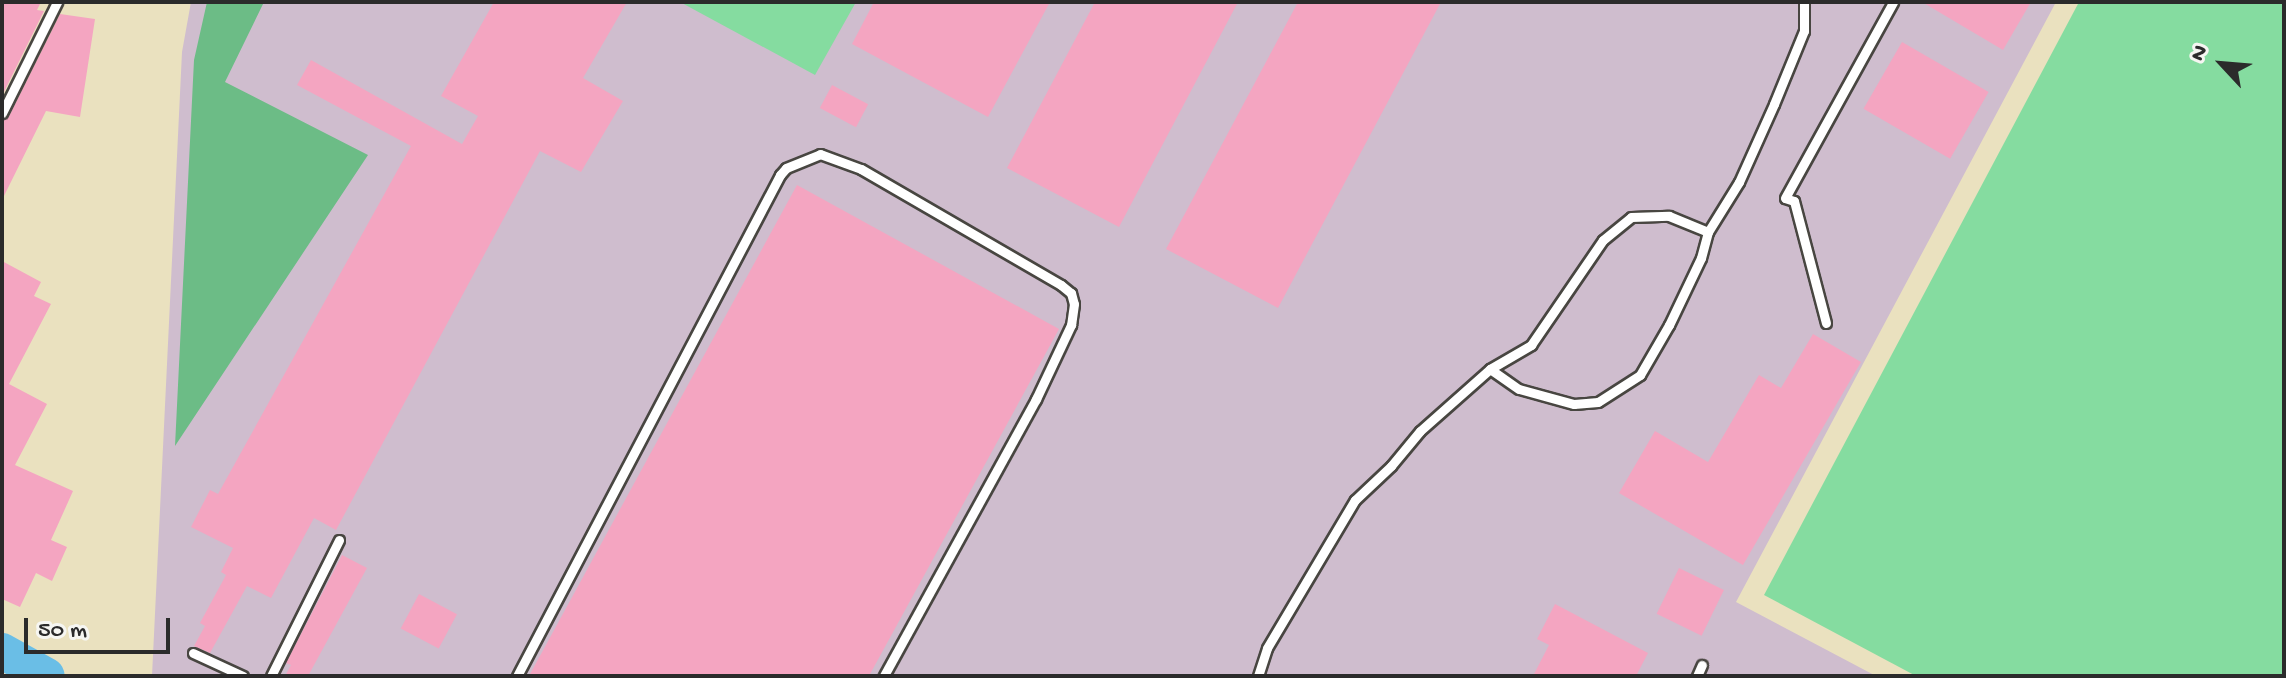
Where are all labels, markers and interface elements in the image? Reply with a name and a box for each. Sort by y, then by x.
north arrow [2182,24,2262,104]
text: N [2186,41,2215,66]
scale bar [28,602,174,652]
text: 50 m [38,617,87,646]

